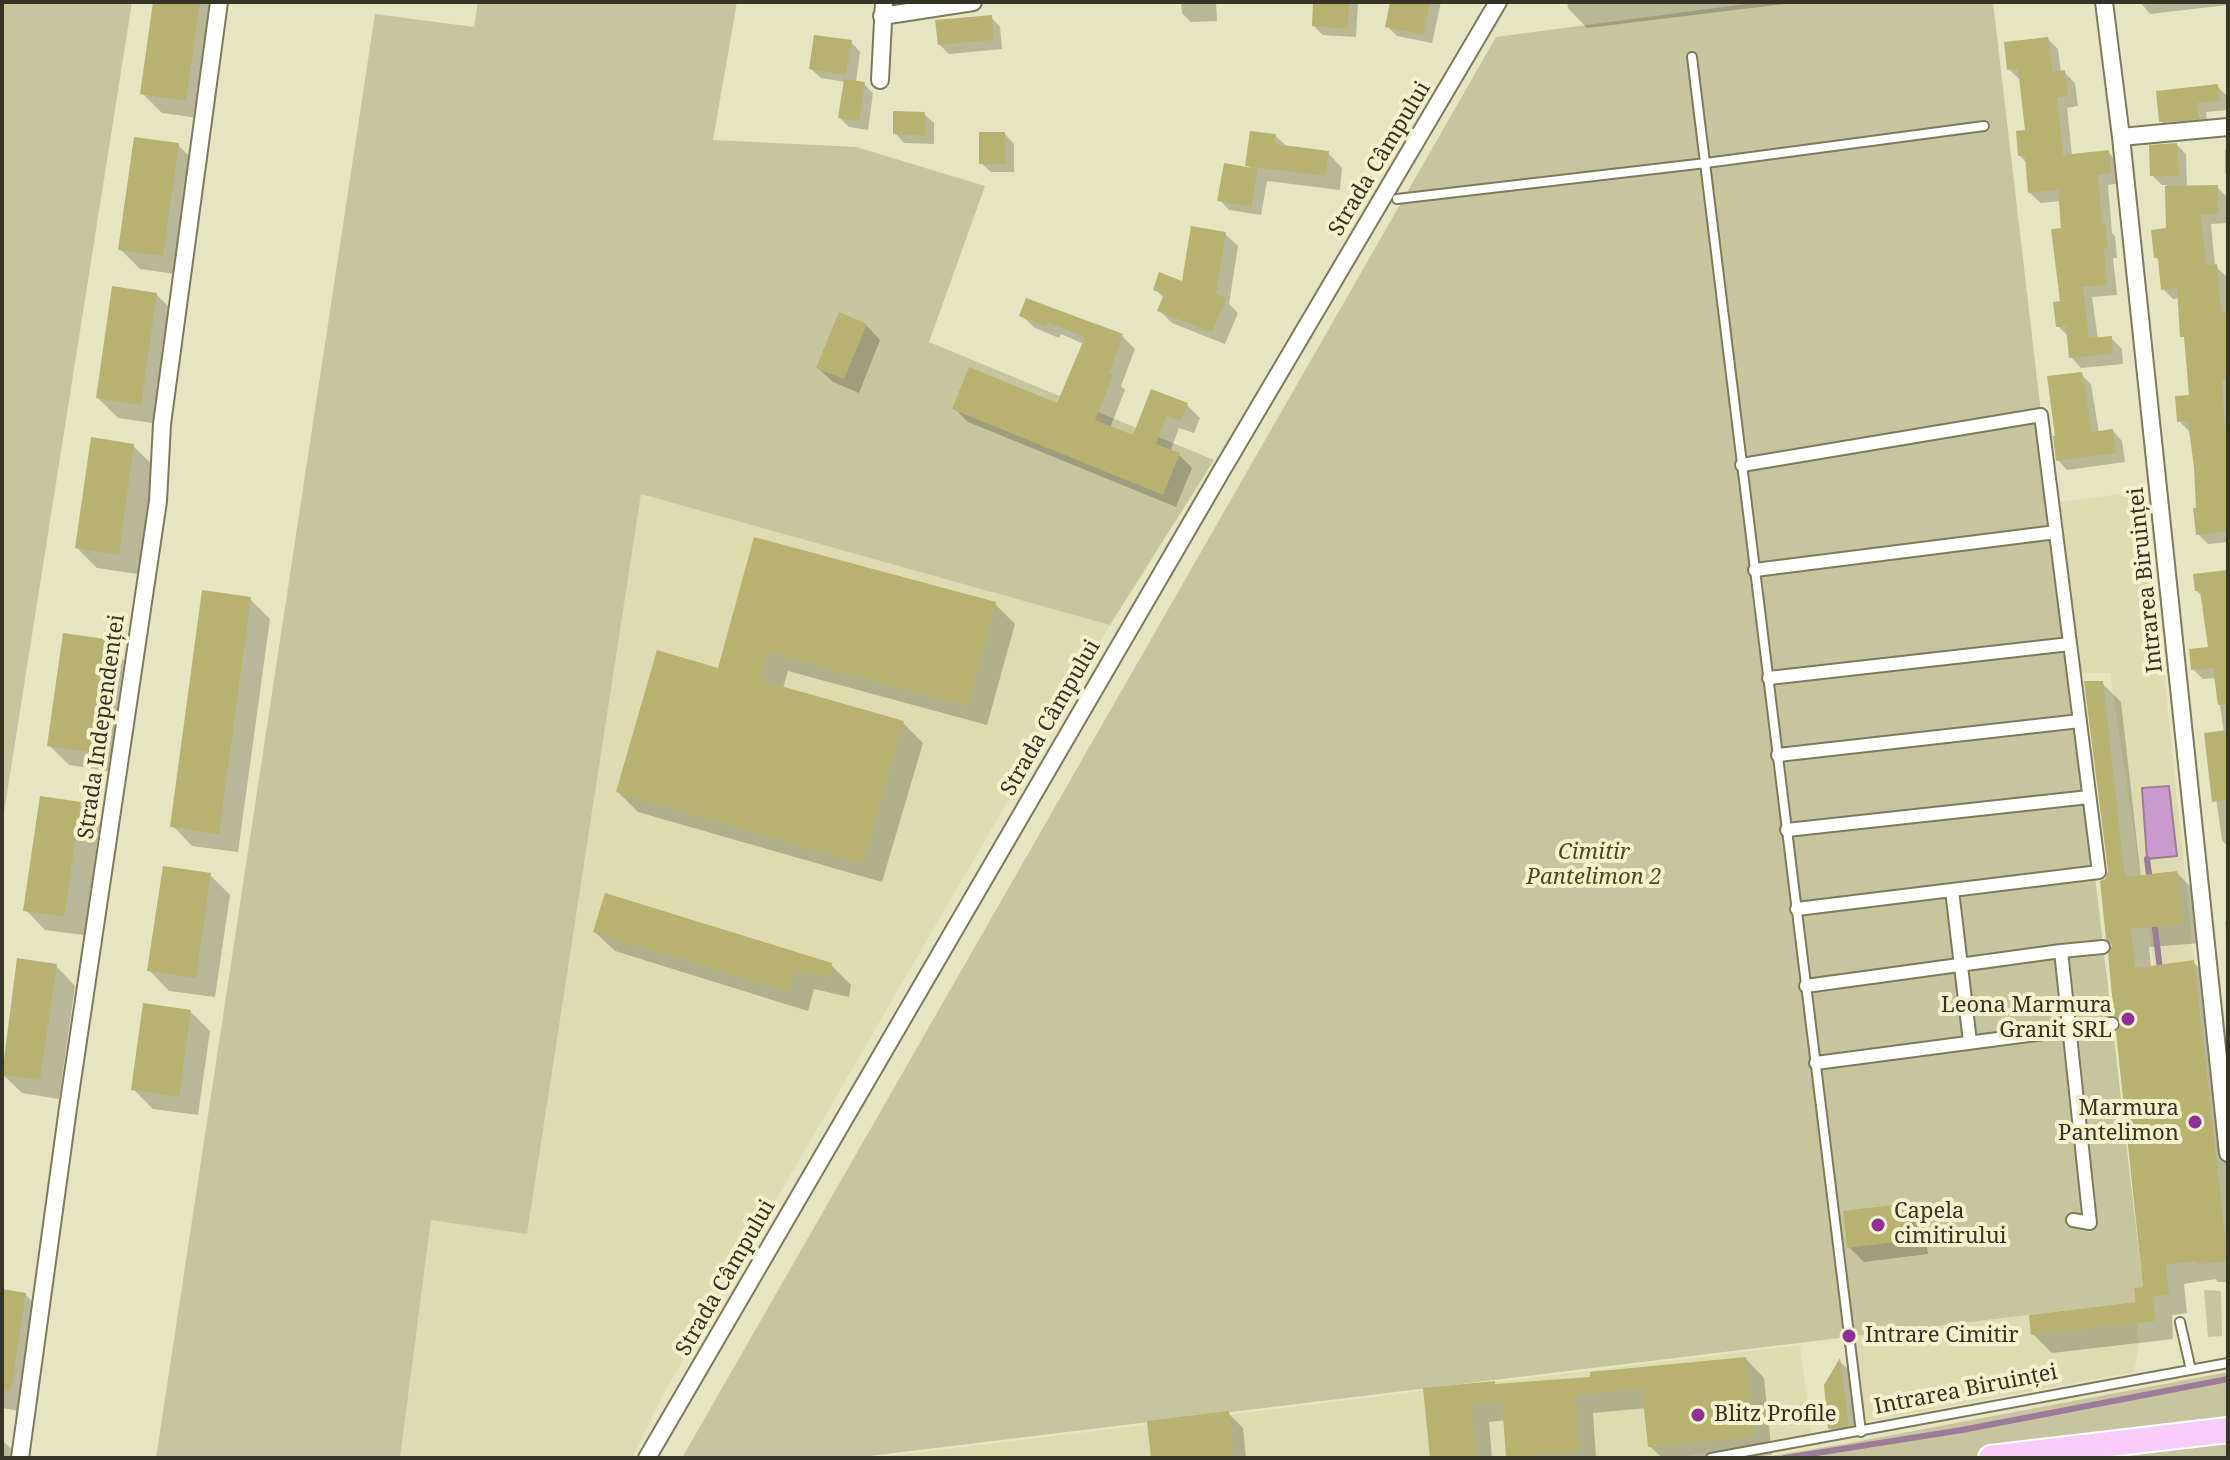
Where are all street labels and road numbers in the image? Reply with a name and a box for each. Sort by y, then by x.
street label: Strada Câmpului [1323,77,1437,241]
street label: Intrarea Biruinței [2123,486,2169,674]
street label: Strada Independenței [73,613,131,841]
street label: Strada Câmpului [996,635,1106,801]
street label: Strada Câmpului [671,1195,781,1361]
street label: Intrarea Biruinței [1872,1359,2060,1421]

